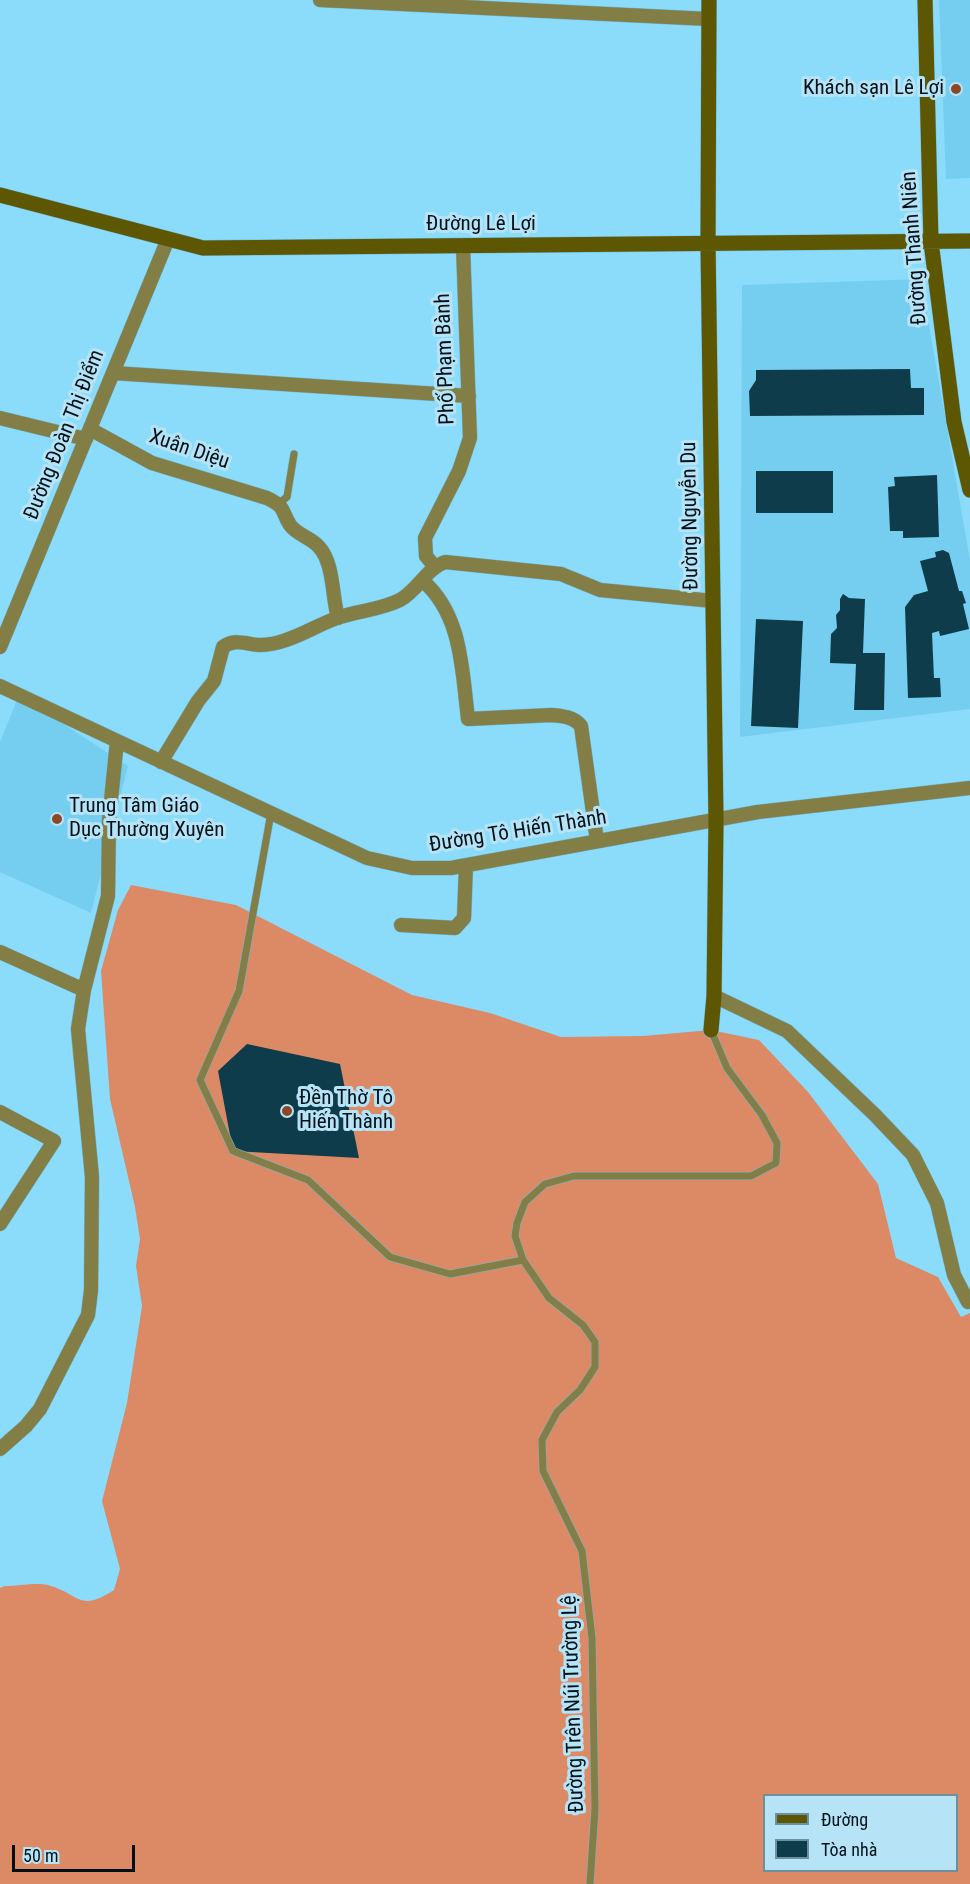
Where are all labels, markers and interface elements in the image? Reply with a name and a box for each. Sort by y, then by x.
place label: Khách sạn Lê Lợi [803,76,944,102]
marker: Khách sạn Lê Lợi [949,82,963,96]
street label: Đường Thanh Niên [897,170,933,326]
street label: Đường Lê Lợi [426,212,536,238]
street label: Phố Phạm Bành [431,293,461,425]
street label: Đường Đoàn Thị Điểm [19,346,111,524]
street label: Xuân Diệu [145,425,233,475]
street label: Đường Nguyễn Du [677,441,705,591]
place label: Trung Tâm Giáo Dục Thường Xuyên [69,794,224,844]
street label: Đường Tô Hiến Thành [428,806,608,858]
marker: Trung Tâm Giáo Dục Thường Xuyên [50,812,64,826]
place label: Đền Thờ Tô Hiến Thành [299,1086,393,1136]
marker: Đền Thờ Tô Hiến Thành [280,1104,294,1118]
street label: Đường Trên Núi Trường Lệ [558,1595,590,1813]
legend [763,1794,958,1872]
text: Đường [821,1809,868,1830]
scale bar [15,1833,138,1871]
text: Tòa nhà [821,1839,877,1860]
text: 50 m [23,1845,58,1866]

